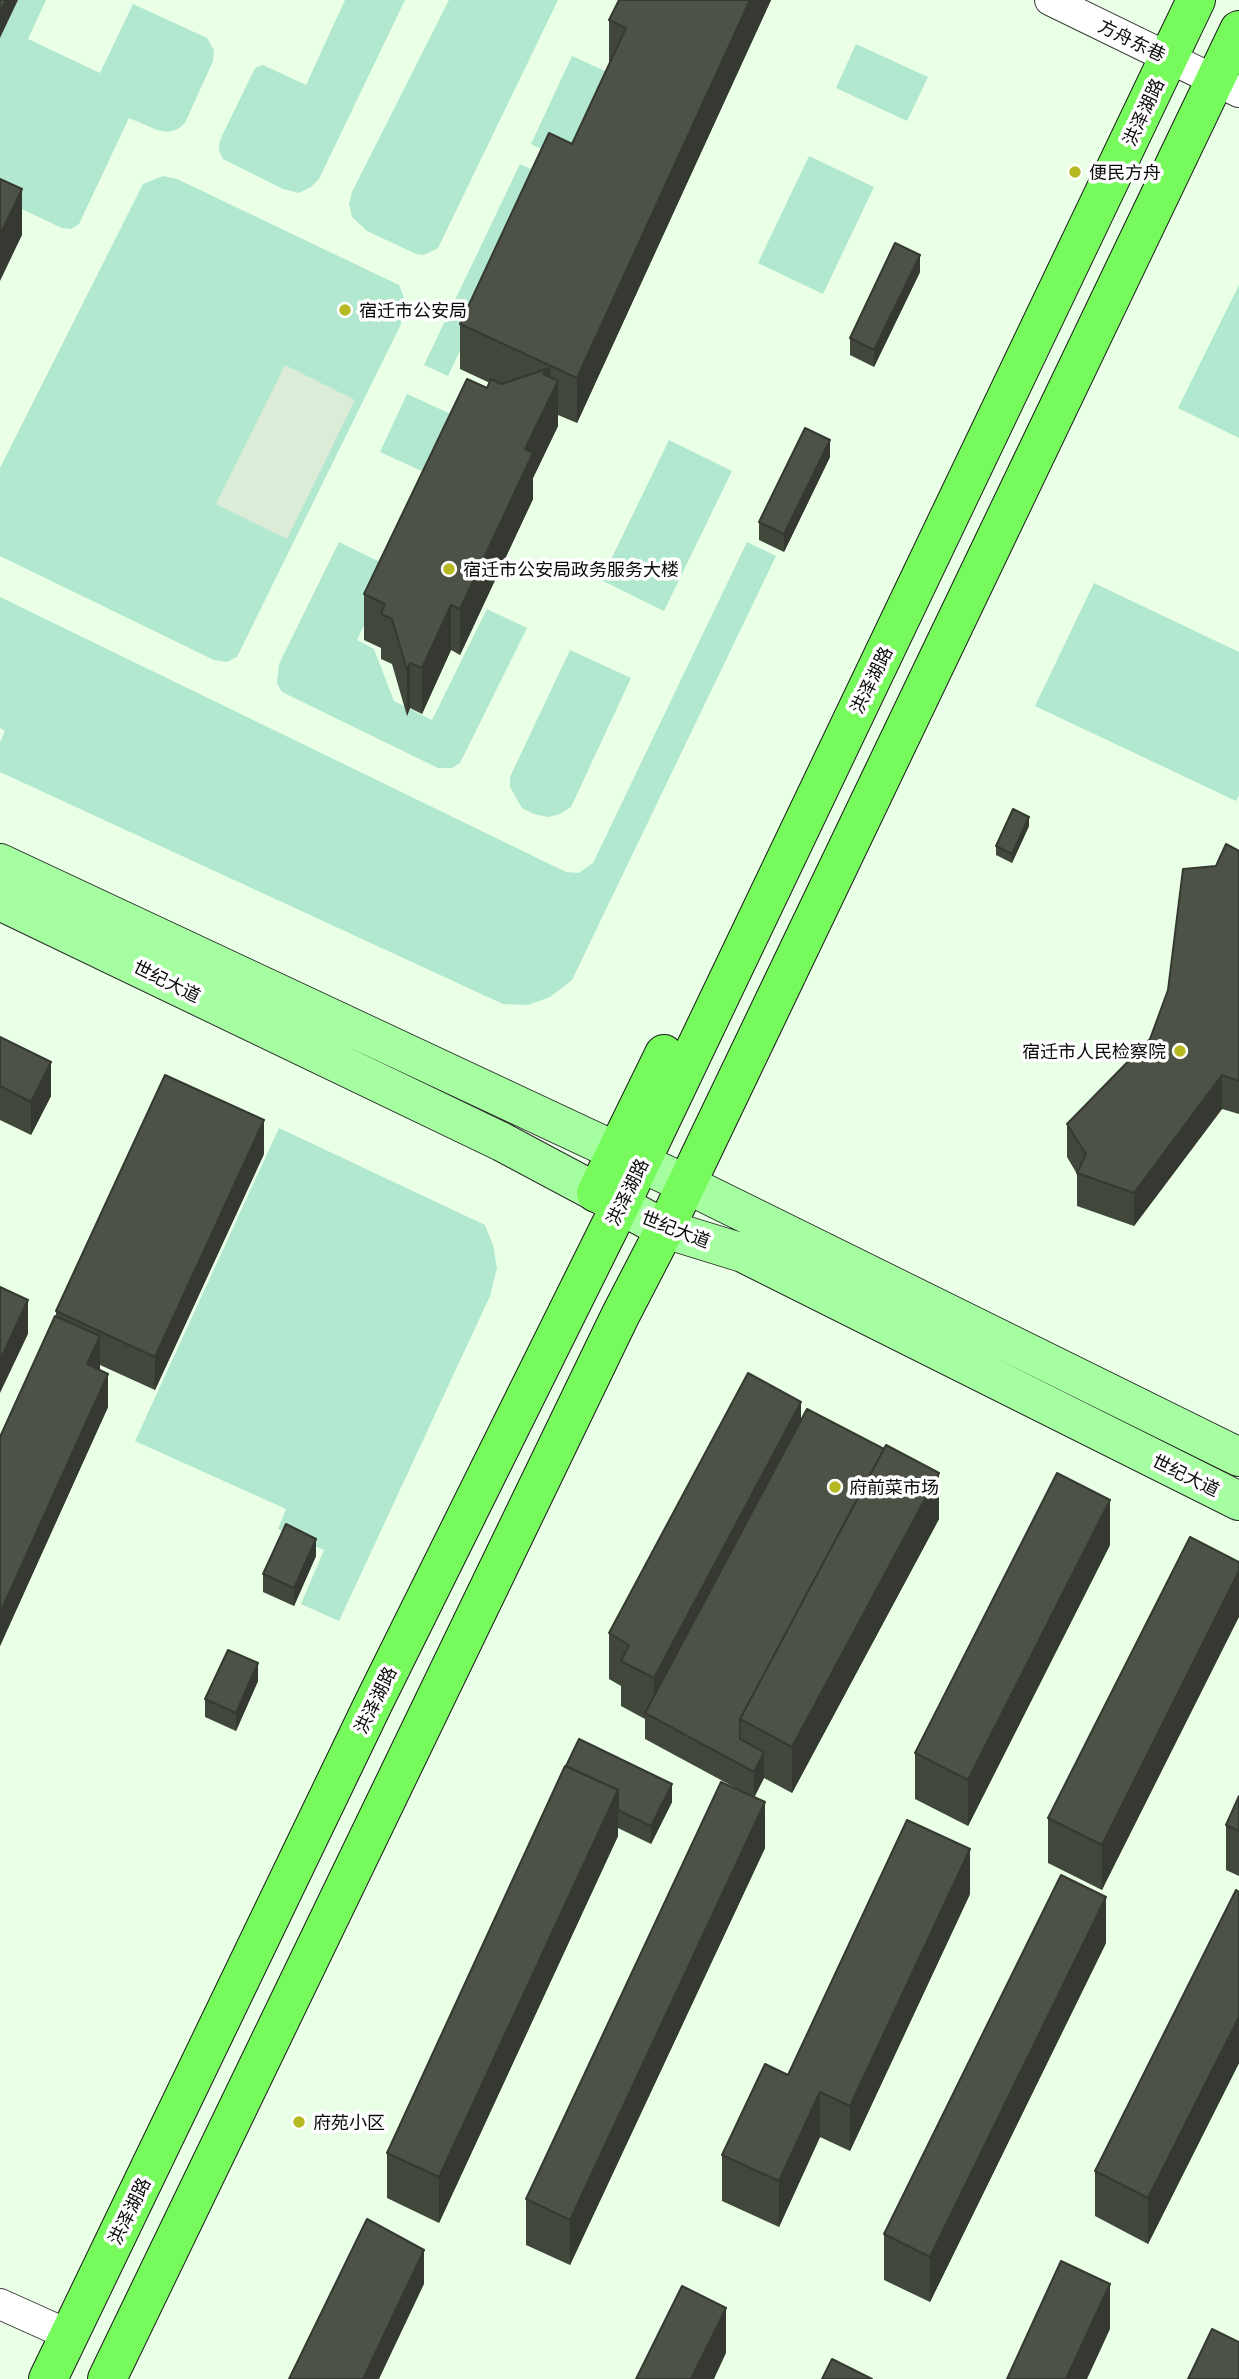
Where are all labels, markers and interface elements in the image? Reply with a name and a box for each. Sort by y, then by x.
street label: 方舟东巷 [1095,15,1169,65]
street label: 洪泽湖路 [1118,75,1168,149]
place label: 便民方舟 [1089,161,1161,183]
marker: 便民方舟 [1067,164,1083,180]
place label: 宿迁市公安局 [359,299,467,321]
marker: 宿迁市公安局 [337,302,353,318]
place label: 宿迁市公安局政务服务大楼 [463,558,679,580]
marker: 宿迁市公安局政务服务大楼 [441,561,457,577]
street label: 洪泽湖路 [846,643,896,717]
street label: 世纪大道 [130,956,204,1006]
place label: 宿迁市人民检察院 [1022,1040,1166,1062]
marker: 宿迁市人民检察院 [1172,1043,1188,1059]
street label: 洪泽湖路 [602,1155,652,1229]
street label: 世纪大道 [639,1206,713,1252]
street label: 世纪大道 [1149,1450,1223,1500]
place label: 府前菜市场 [849,1476,939,1498]
marker: 府前菜市场 [827,1479,843,1495]
street label: 洪泽湖路 [350,1663,400,1737]
place label: 府苑小区 [313,2111,385,2133]
marker: 府苑小区 [291,2114,307,2130]
street label: 洪泽湖路 [104,2174,154,2248]

